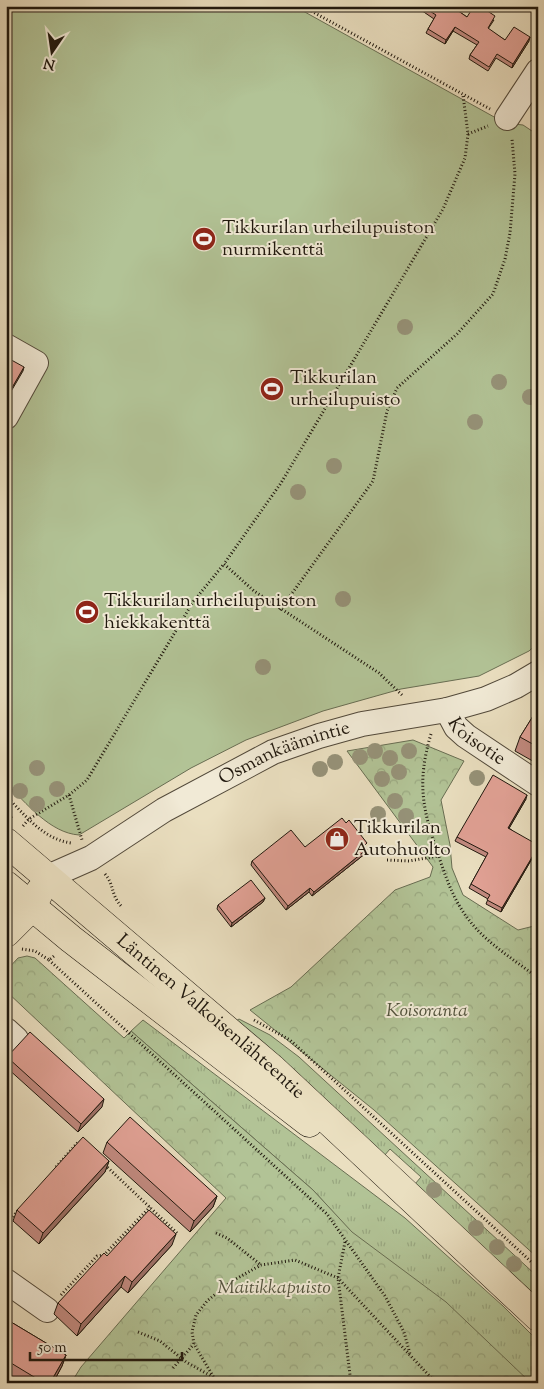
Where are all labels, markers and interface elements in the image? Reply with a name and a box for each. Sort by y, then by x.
north arrow [28,28,78,78]
text: N [42,52,57,74]
place label: Tikkurilan urheilupuiston nurmikenttä [222,215,435,264]
sports icon: Tikkurilan urheilupuiston nurmikenttä [191,226,217,252]
place label: Tikkurilan urheilupuisto [290,365,401,414]
sports icon: Tikkurilan urheilupuisto [259,376,285,402]
place label: Tikkurilan urheilupuiston hiekkakenttä [104,588,317,637]
sports icon: Tikkurilan urheilupuiston hiekkakenttä [74,599,100,625]
street label: Koisotie [440,713,511,772]
street label: Osmankäämintie [214,714,353,792]
place label: Tikkurilan Autohuolto [354,815,451,864]
shop icon: Tikkurilan Autohuolto [324,826,350,852]
street label: Läntinen Valkoisenlähteentie [110,928,311,1106]
park label: Koisoranta [386,998,468,1025]
park label: Maitikkapuisto [217,1275,331,1302]
scale bar [30,1329,182,1361]
text: 50 m [37,1338,67,1359]

